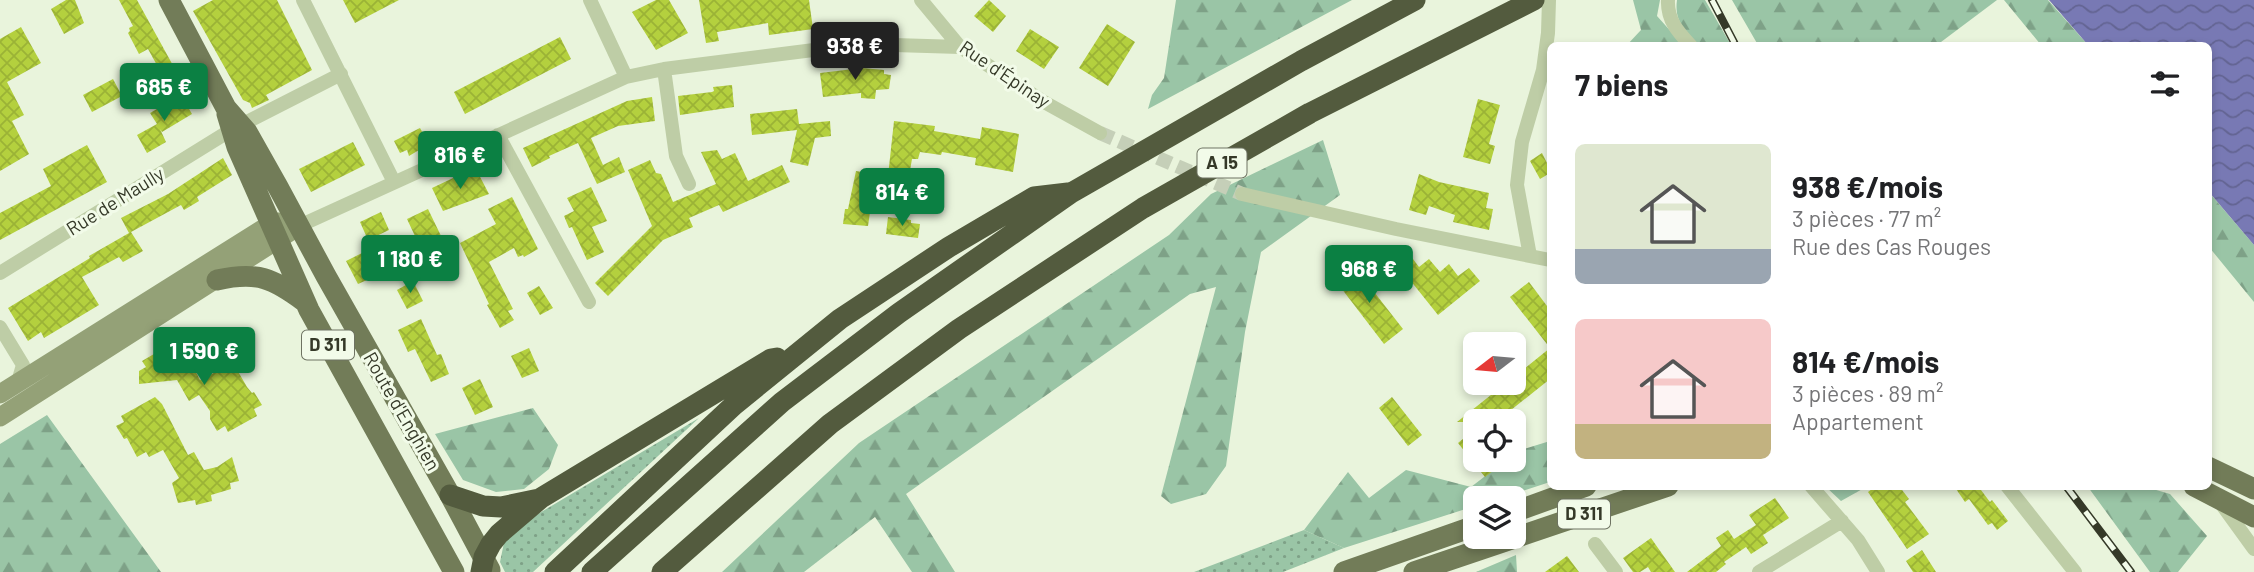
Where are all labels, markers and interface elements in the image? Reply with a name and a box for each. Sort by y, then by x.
pin: 938 € [806,22,904,82]
text: 938 € [827,31,883,59]
street label: Rue d'Épinay [956,35,1055,112]
pin: 685 € [115,64,213,123]
icon: filters [2146,65,2184,103]
text: 7 biens [1575,66,1668,102]
text: 685 € [136,72,192,100]
pin: 816 € [411,132,509,191]
text: 816 € [434,140,486,168]
road number: A 15 [1198,148,1246,178]
street label: Rue de Maully [62,161,168,240]
pin: 814 € [853,168,951,228]
text: 938 €/mois [1792,168,1943,204]
icon: home [1631,172,1715,256]
text: 814 € [875,177,929,205]
text: 3 pièces · 77 m² [1792,204,1941,232]
text: Rue des Cas Rouges [1792,232,1991,260]
pin: 1 180 € [345,236,475,295]
text: 1 180 € [377,244,443,272]
pin: 968 € [1320,246,1418,305]
text: 968 € [1341,254,1397,282]
pin: 1 590 € [139,328,269,387]
road number: D 311 [302,330,354,360]
north arrow [1463,332,1526,396]
map controls [1463,332,1526,549]
text: 1 590 € [169,336,239,364]
text: 814 €/mois [1792,343,1939,379]
street label: Route d'Enghien [359,347,446,474]
icon: home [1631,347,1715,431]
text: 3 pièces · 89 m² [1792,379,1943,407]
text: Appartement [1792,407,1924,435]
button: locate [1463,409,1526,472]
button: layers [1463,486,1526,549]
road number: D 311 [1558,500,1610,528]

